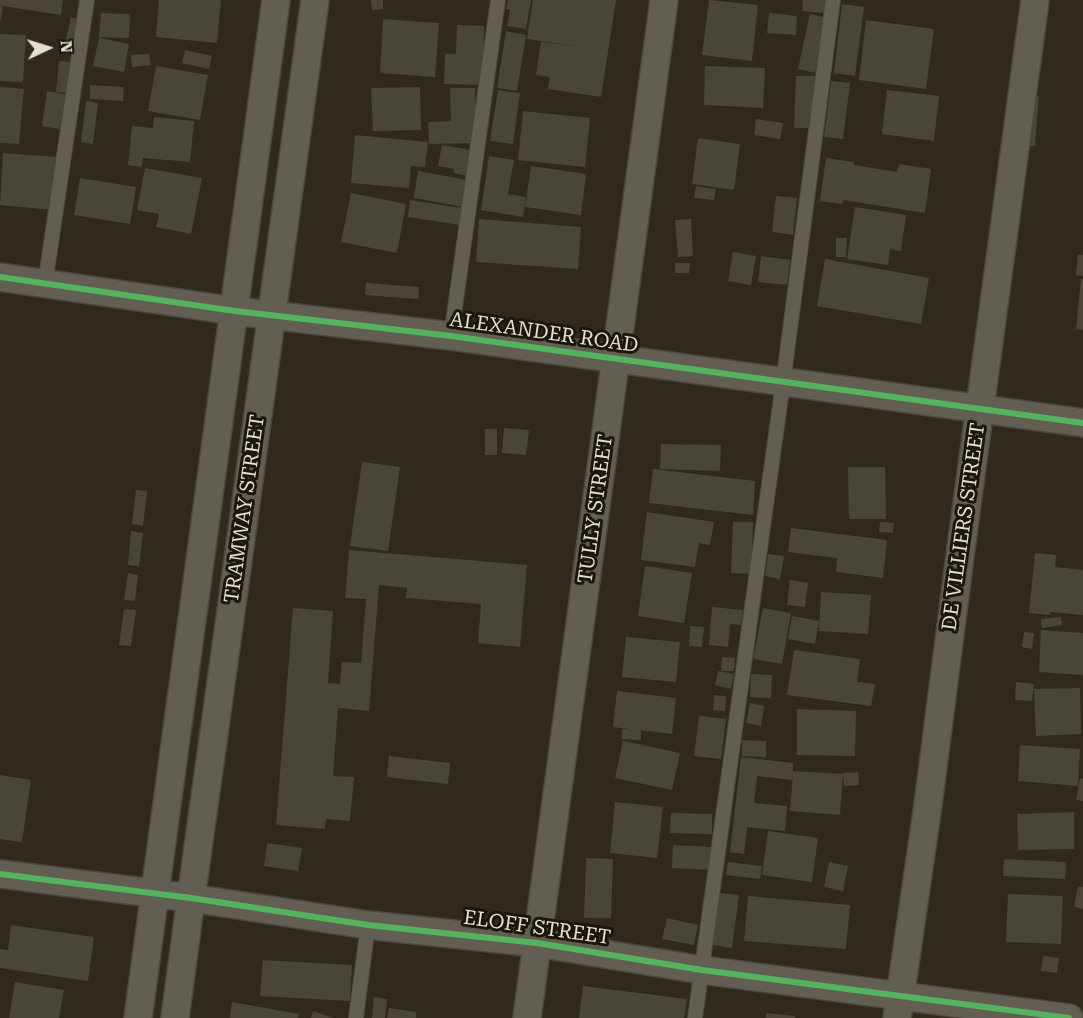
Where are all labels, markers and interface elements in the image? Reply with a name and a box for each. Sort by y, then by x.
north arrow [18,18,78,78]
text: N [57,40,76,54]
street label: ALEXANDER ROAD [448,308,640,358]
street label: TRAMWAY STREET [220,413,270,605]
street label: DE VILLIERS STREET [938,422,990,632]
street label: TULLY STREET [574,433,618,585]
street label: ELOFF STREET [462,906,612,950]

